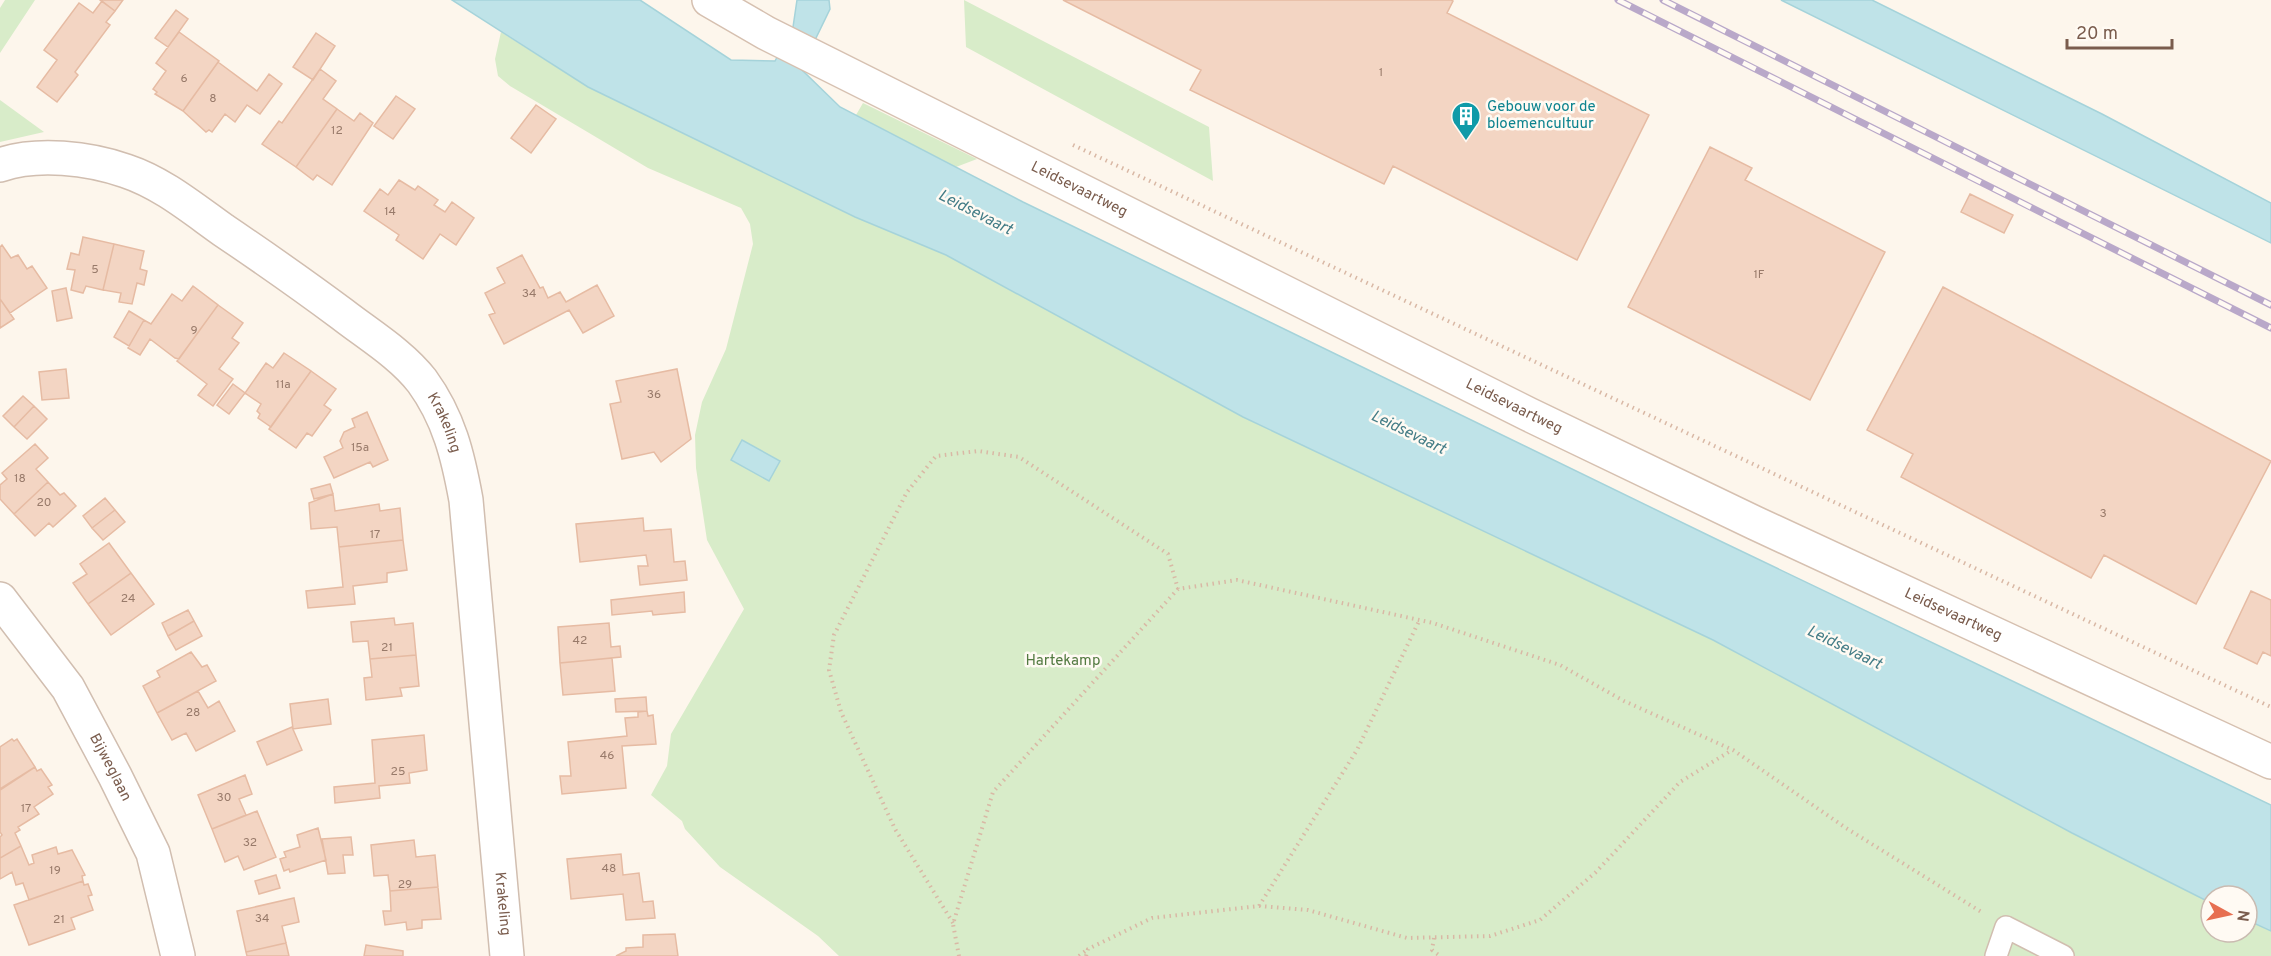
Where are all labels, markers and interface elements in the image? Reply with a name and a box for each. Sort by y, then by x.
scale bar [2067,12,2172,50]
text: 20 m [2076,23,2118,46]
house number: 1 [1379,65,1383,81]
house number: 6 [180,71,188,87]
house number: 8 [209,91,217,107]
place label: Gebouw voor de bloemencultuur [1487,98,1596,134]
building icon: Gebouw voor de bloemencultuur [1450,100,1482,142]
house number: 12 [331,123,343,139]
street label: Leidsevaartweg [1028,157,1131,222]
water label: Leidsevaart [935,186,1017,241]
house number: 14 [384,204,396,220]
house number: 5 [91,262,99,278]
house number: 1F [1753,267,1765,283]
house number: 34 [522,286,536,302]
house number: 9 [190,323,198,339]
street label: Leidsevaartweg [1462,375,1566,439]
house number: 11a [276,377,290,393]
house number: 36 [647,387,661,403]
street label: Krakeling [423,389,465,455]
water label: Leidsevaart [1367,406,1450,460]
house number: 15a [351,440,369,456]
house number: 18 [14,471,26,487]
house number: 20 [36,495,52,511]
house number: 3 [2099,506,2107,522]
house number: 17 [370,527,380,543]
street label: Leidsevaartweg [1901,584,2005,646]
house number: 24 [121,591,135,607]
water label: Leidsevaart [1803,621,1886,675]
house number: 42 [573,633,587,649]
house number: 21 [381,640,393,656]
park label: Hartekamp [1026,652,1100,671]
house number: 28 [186,705,200,721]
street label: Bijweglaan [85,730,136,805]
house number: 46 [600,748,614,764]
house number: 25 [391,764,405,780]
house number: 30 [217,790,231,806]
house number: 17 [21,801,31,817]
house number: 32 [243,835,257,851]
house number: 48 [602,861,616,877]
house number: 19 [49,863,61,879]
street label: Krakeling [490,871,515,936]
house number: 29 [398,877,412,893]
north arrow [2199,884,2259,944]
text: N [2231,909,2253,923]
house number: 34 [255,911,269,927]
house number: 21 [53,912,65,928]

